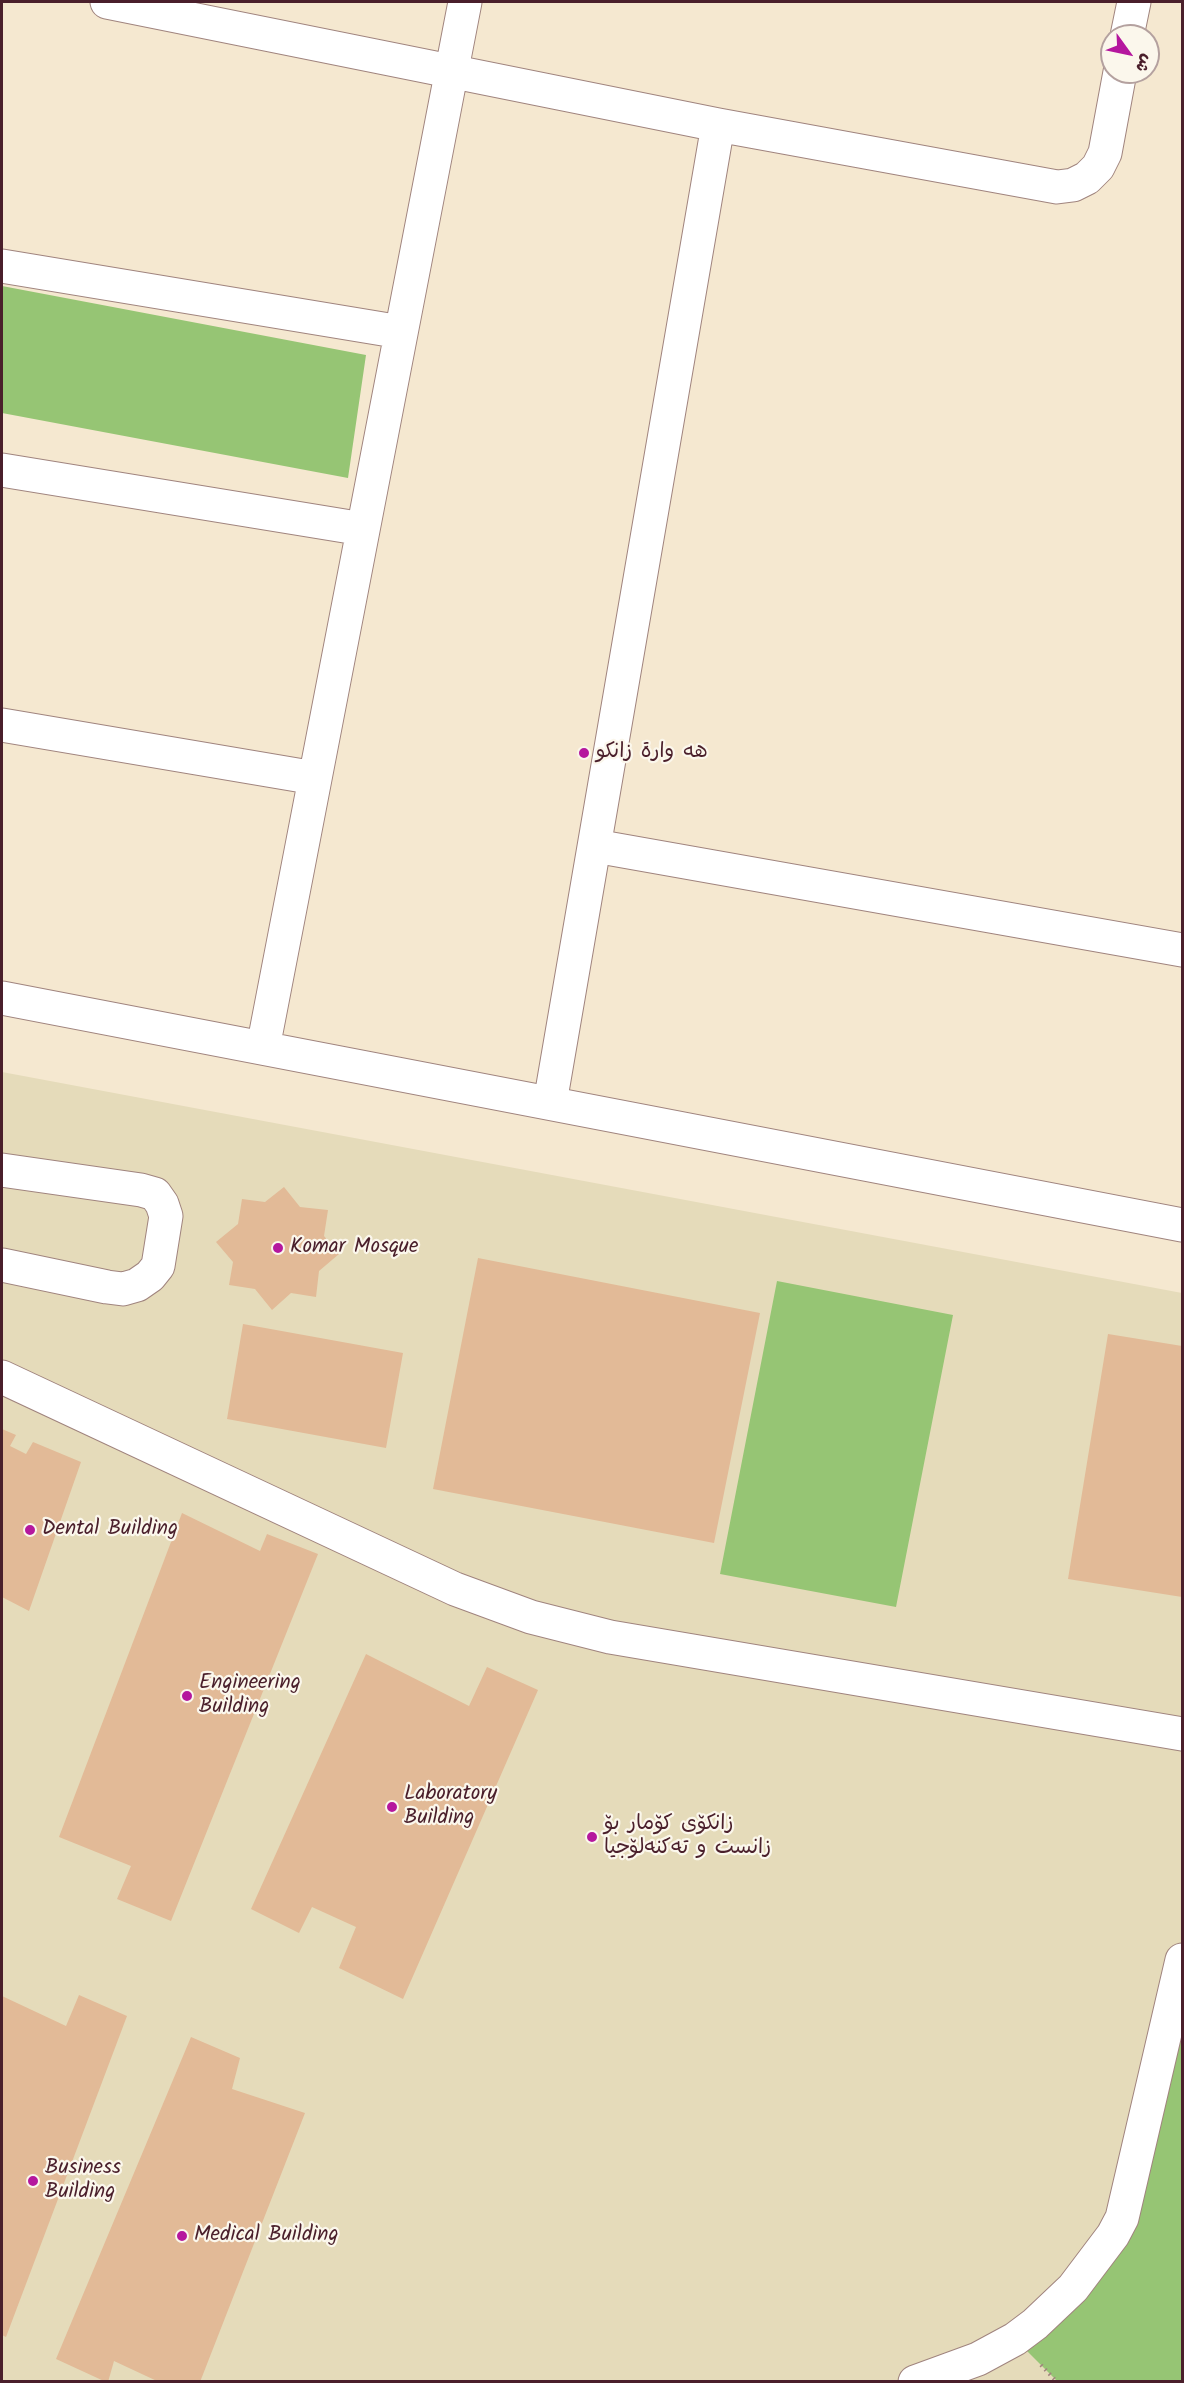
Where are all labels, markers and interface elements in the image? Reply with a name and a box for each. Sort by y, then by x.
north arrow [1100,24,1160,84]
text: ش [1129,49,1159,77]
place label: هه وارة زانكو [596,740,708,766]
marker: هه وارة زانكو [577,746,591,760]
place label: Komar Mosque [290,1235,418,1261]
marker: Komar Mosque [271,1241,285,1255]
place label: Dental Building [42,1517,178,1543]
marker: Dental Building [23,1523,37,1537]
place label: Engineering Building [199,1671,301,1721]
marker: Engineering Building [180,1689,194,1703]
place label: Laboratory Building [404,1782,497,1832]
marker: Laboratory Building [385,1800,399,1814]
place label: زانکۆی کۆمار بۆ زانست و تەکنەلۆجیا [604,1812,771,1862]
marker: زانکۆی کۆمار بۆ زانست و تەکنەلۆجیا [585,1830,599,1844]
place label: Business Building [45,2156,121,2206]
marker: Business Building [26,2174,40,2188]
place label: Medical Building [194,2223,339,2249]
marker: Medical Building [175,2229,189,2243]

